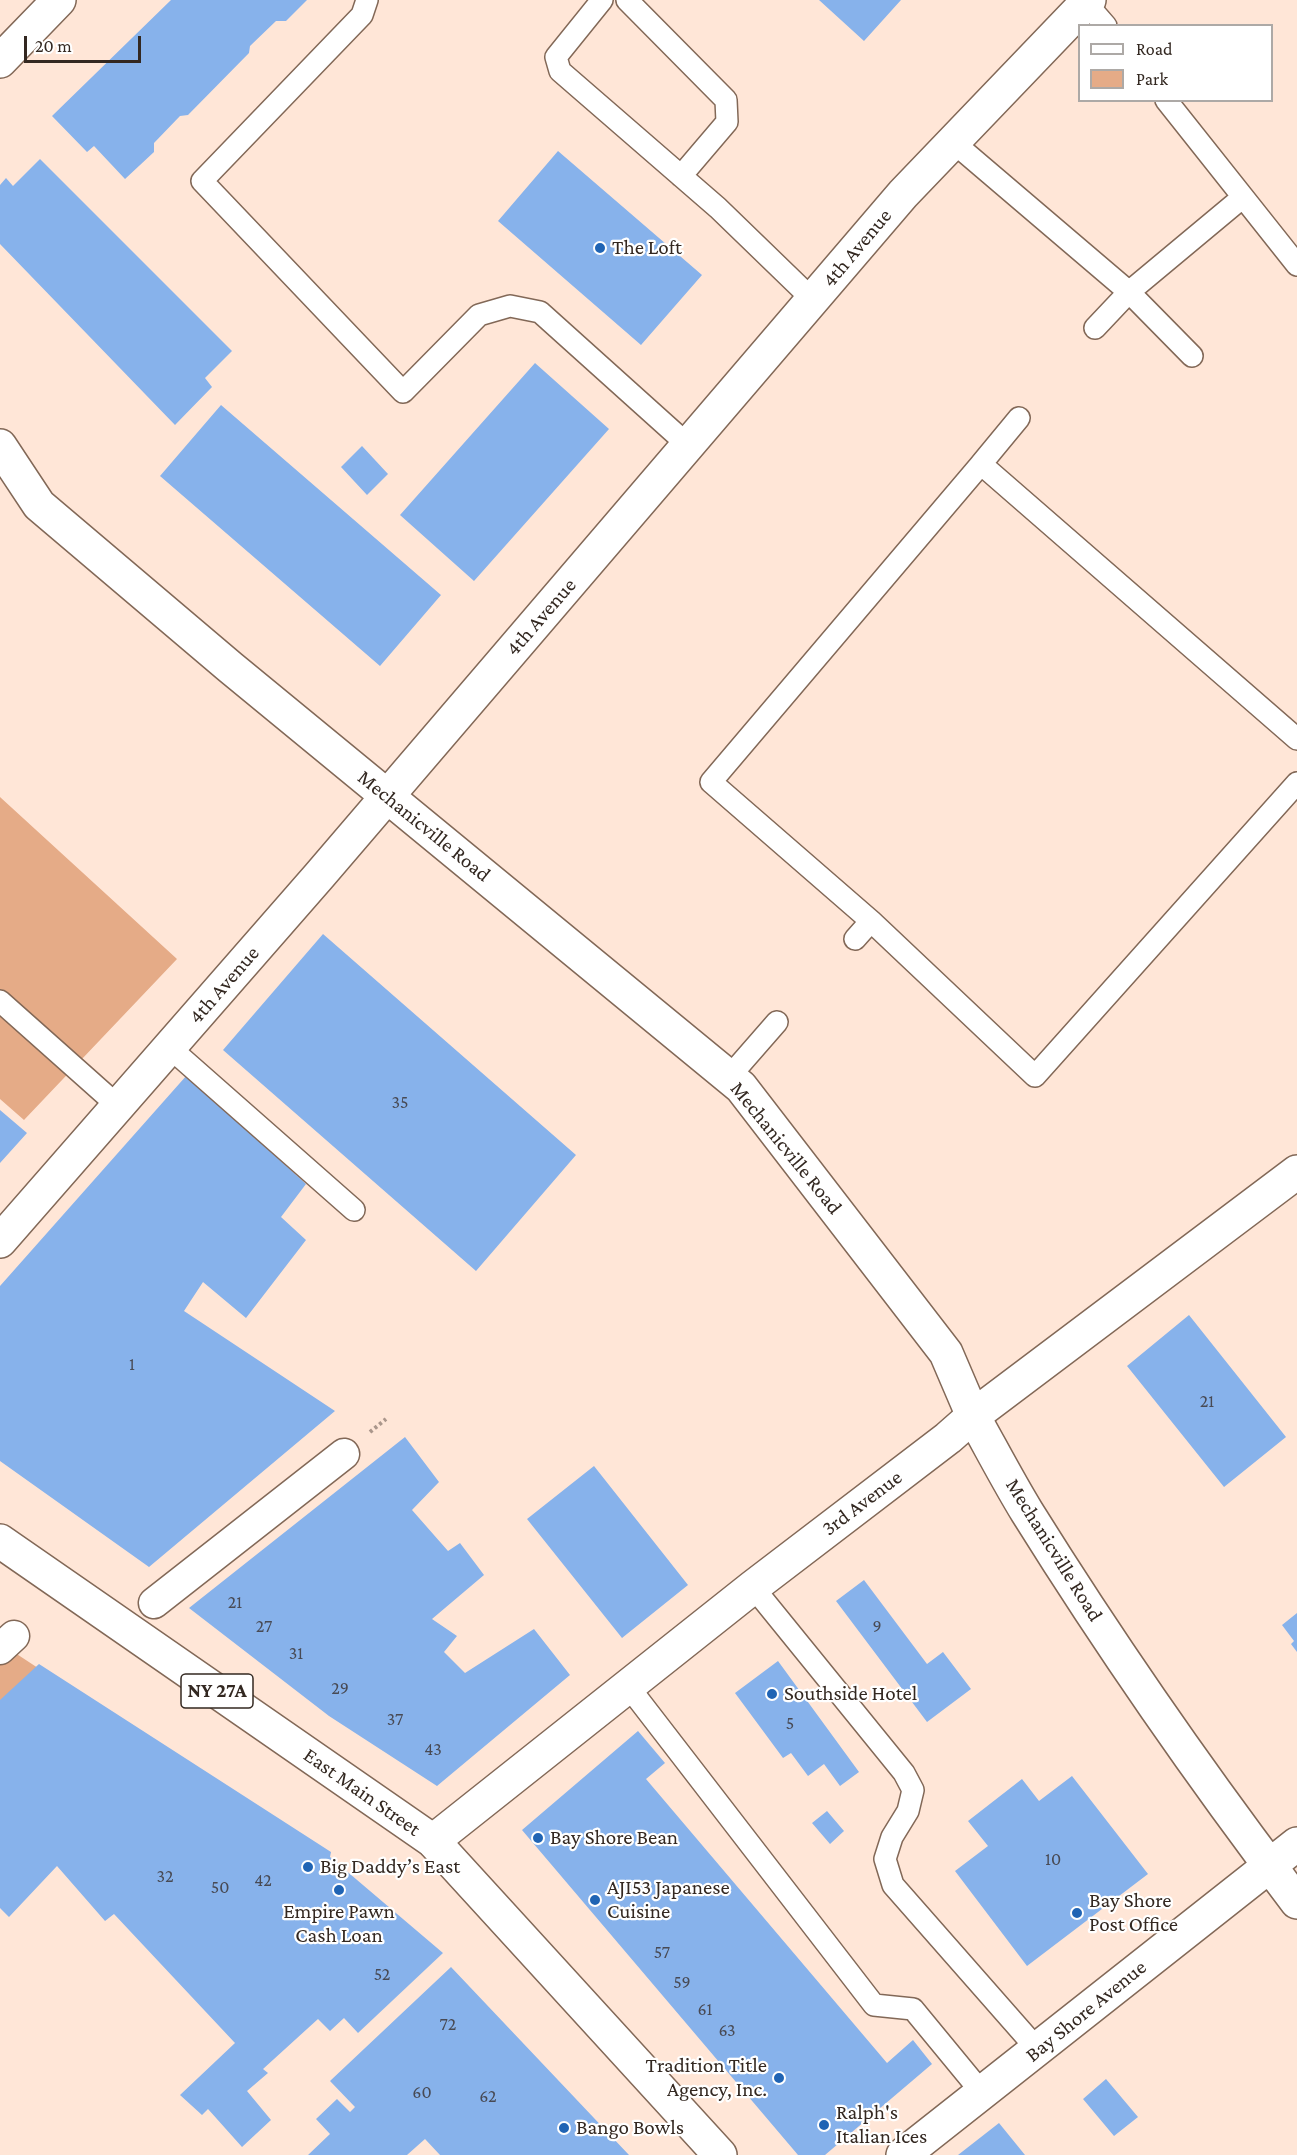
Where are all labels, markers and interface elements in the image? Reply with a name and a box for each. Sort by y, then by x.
scale bar [27,24,144,62]
legend [1078,24,1273,102]
text: 20 m [35,36,72,56]
text: Road [1136,39,1173,59]
text: Park [1136,69,1168,89]
street label: 4th Avenue [817,204,897,292]
place label: The Loft [612,235,682,261]
marker: The Loft [593,241,607,255]
street label: 4th Avenue [500,573,582,661]
street label: Mechanicville Road [352,765,496,887]
street label: 4th Avenue [183,941,265,1029]
street label: Mechanicville Road [725,1076,847,1220]
house number: 35 [391,1091,409,1113]
house number: 1 [129,1353,135,1375]
house number: 21 [1200,1390,1214,1412]
street label: 3rd Avenue [817,1465,907,1541]
street label: Mechanicville Road [1000,1474,1108,1626]
house number: 21 [228,1591,242,1613]
house number: 27 [256,1615,272,1637]
house number: 9 [872,1615,882,1637]
house number: 31 [289,1642,303,1664]
road number: NY 27A [181,1674,253,1708]
house number: 29 [331,1677,349,1699]
place label: Southside Hotel [784,1681,917,1707]
marker: Southside Hotel [765,1687,779,1701]
house number: 37 [387,1708,403,1730]
house number: 5 [786,1712,794,1734]
house number: 43 [424,1738,442,1760]
street label: East Main Street [299,1742,425,1842]
place label: Bay Shore Bean [550,1825,678,1851]
marker: Bay Shore Bean [531,1831,545,1845]
house number: 10 [1045,1848,1061,1870]
place label: Big Daddy’s East [320,1854,460,1880]
marker: Big Daddy’s East [301,1860,315,1874]
house number: 32 [156,1865,174,1887]
house number: 42 [254,1869,272,1891]
place label: AJI53 Japanese Cuisine [607,1875,730,1925]
house number: 50 [211,1876,229,1898]
marker: Empire Pawn Cash Loan [332,1883,346,1897]
place label: Bay Shore Post Office [1089,1888,1178,1938]
marker: AJI53 Japanese Cuisine [588,1893,602,1907]
place label: Empire Pawn Cash Loan [283,1899,395,1949]
marker: Bay Shore Post Office [1070,1906,1084,1920]
house number: 57 [654,1941,670,1963]
street label: Bay Shore Avenue [1020,1955,1152,2067]
house number: 52 [374,1963,390,1985]
house number: 59 [673,1971,691,1993]
house number: 61 [697,1998,713,2020]
house number: 72 [440,2013,456,2035]
house number: 63 [718,2019,736,2041]
place label: Tradition Title Agency, Inc. [646,2053,767,2103]
marker: Tradition Title Agency, Inc. [772,2071,786,2085]
house number: 60 [412,2081,432,2103]
house number: 62 [479,2085,497,2107]
place label: Ralph's Italian Ices [836,2100,927,2150]
place label: Bango Bowls [576,2115,684,2141]
marker: Ralph's Italian Ices [817,2118,831,2132]
marker: Bango Bowls [557,2121,571,2135]

